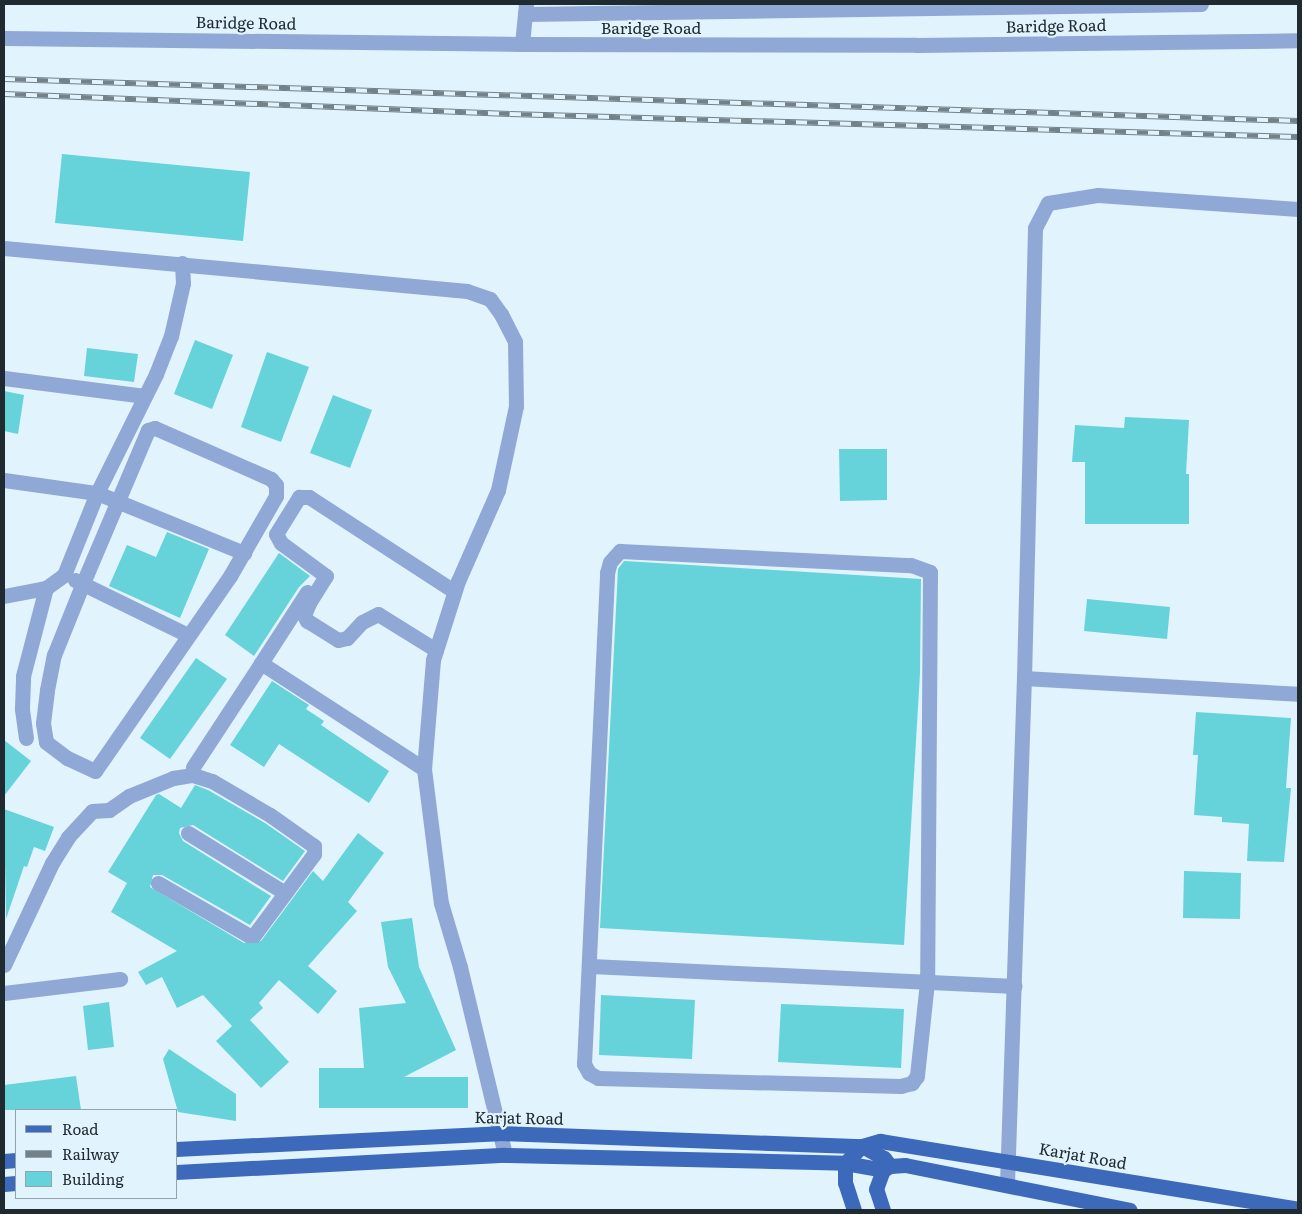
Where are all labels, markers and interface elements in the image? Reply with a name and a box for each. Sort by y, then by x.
street label: Baridge Road [196,12,296,32]
street label: Baridge Road [1006,15,1106,35]
street label: Baridge Road [601,17,701,37]
street label: Karjat Road [474,1107,564,1127]
legend [15,1109,178,1199]
text: Road [62,1117,98,1140]
street label: Karjat Road [1037,1138,1129,1172]
text: Railway [62,1142,119,1165]
text: Building [62,1167,124,1190]

